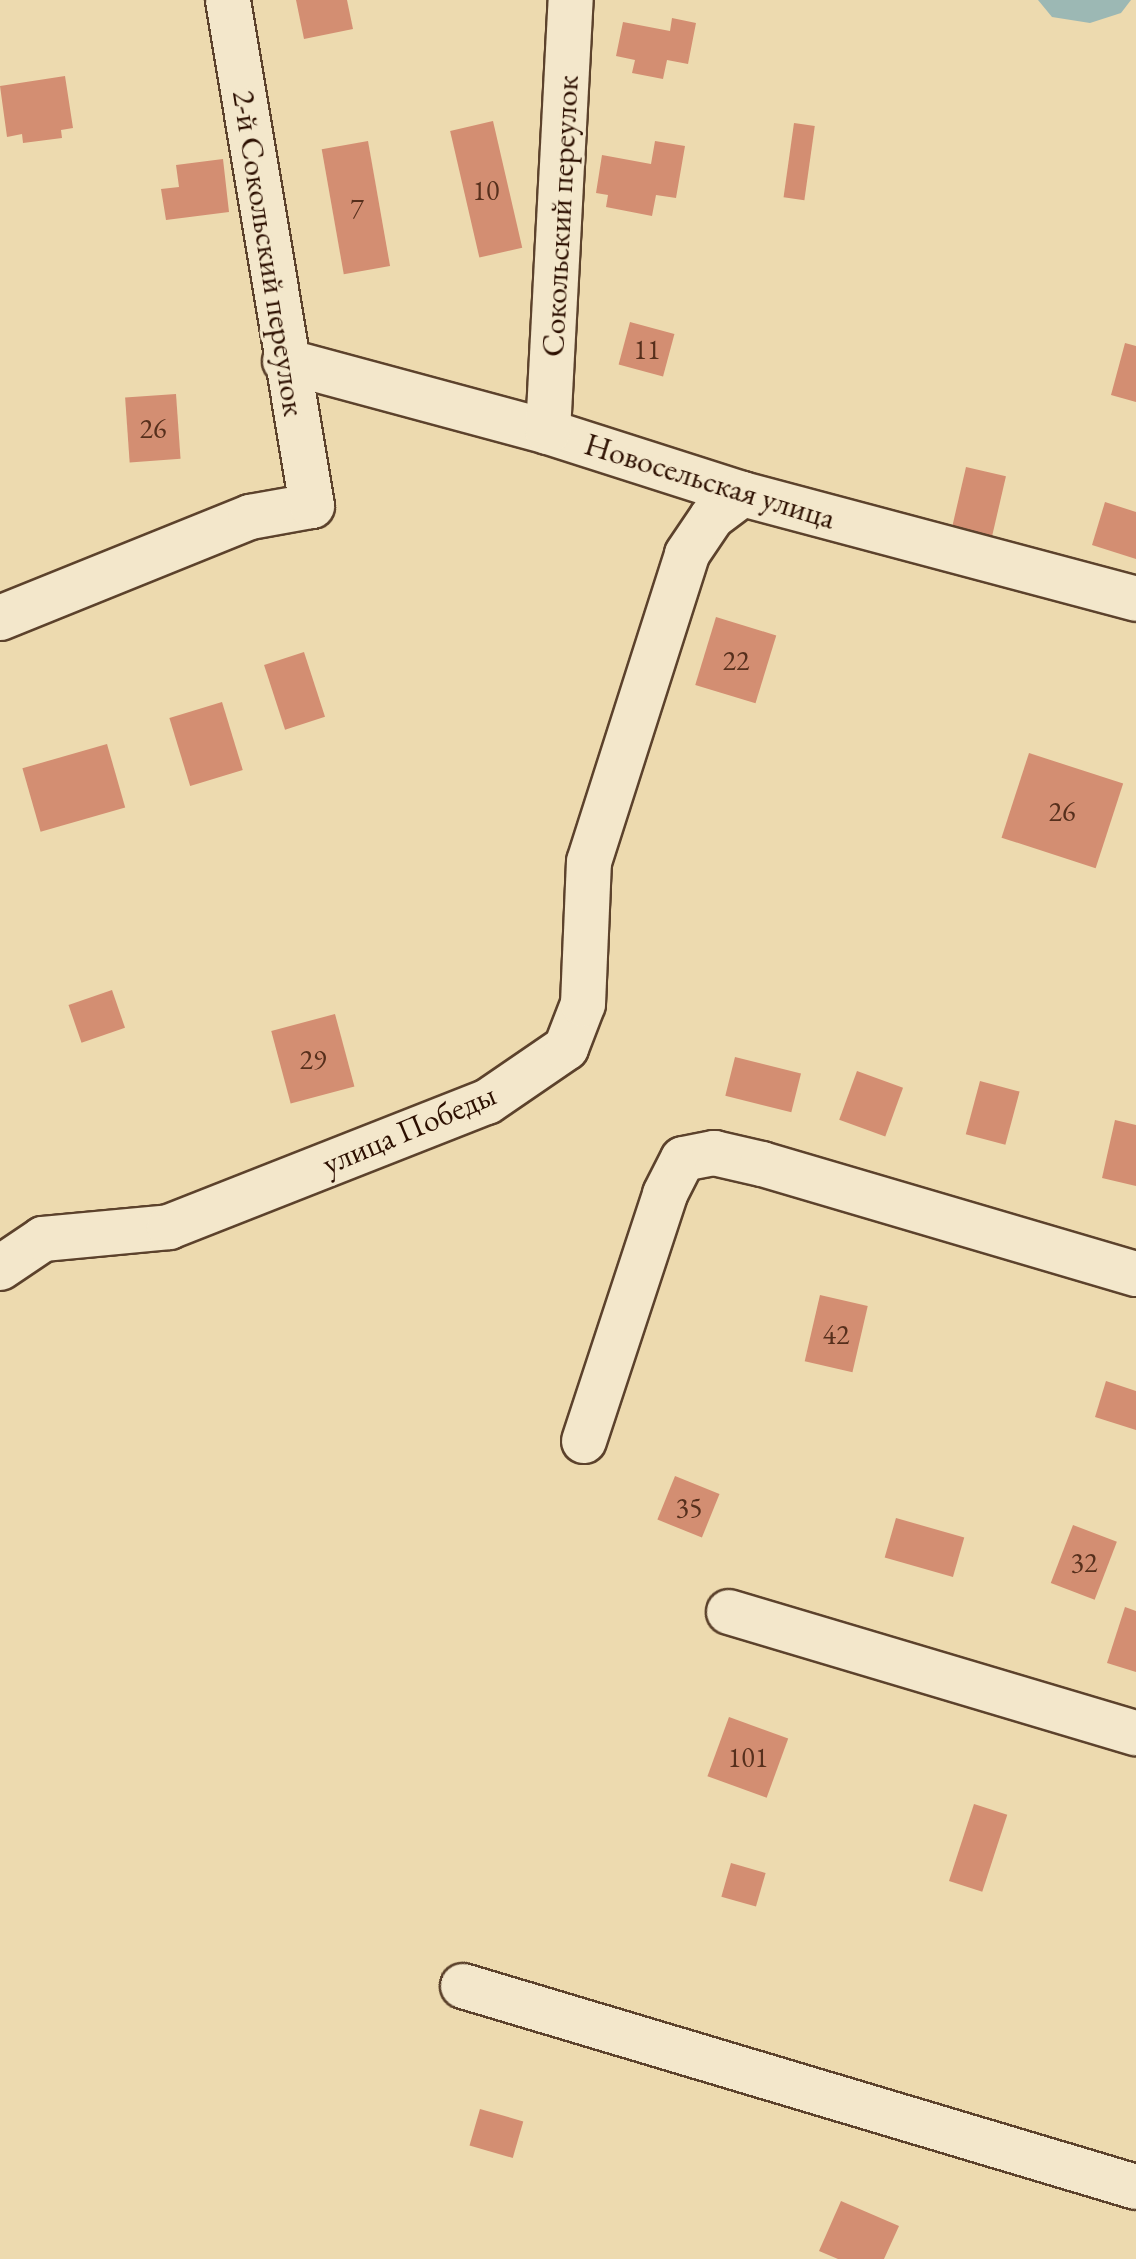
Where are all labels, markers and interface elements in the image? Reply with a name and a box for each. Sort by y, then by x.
street label: Сокольский переулок [533,74,587,358]
street label: 2-й Сокольский переулок [224,87,314,419]
house number: 10 [473,173,499,207]
house number: 7 [350,191,364,225]
house number: 11 [634,332,660,366]
house number: 26 [140,411,166,445]
street label: Новосельская улица [580,425,840,537]
house number: 22 [723,643,749,677]
house number: 26 [1049,794,1075,828]
house number: 29 [300,1042,326,1076]
street label: улица Победы [316,1075,502,1183]
house number: 42 [823,1317,849,1351]
house number: 35 [676,1490,702,1524]
house number: 32 [1071,1545,1097,1579]
house number: 101 [728,1740,768,1774]

